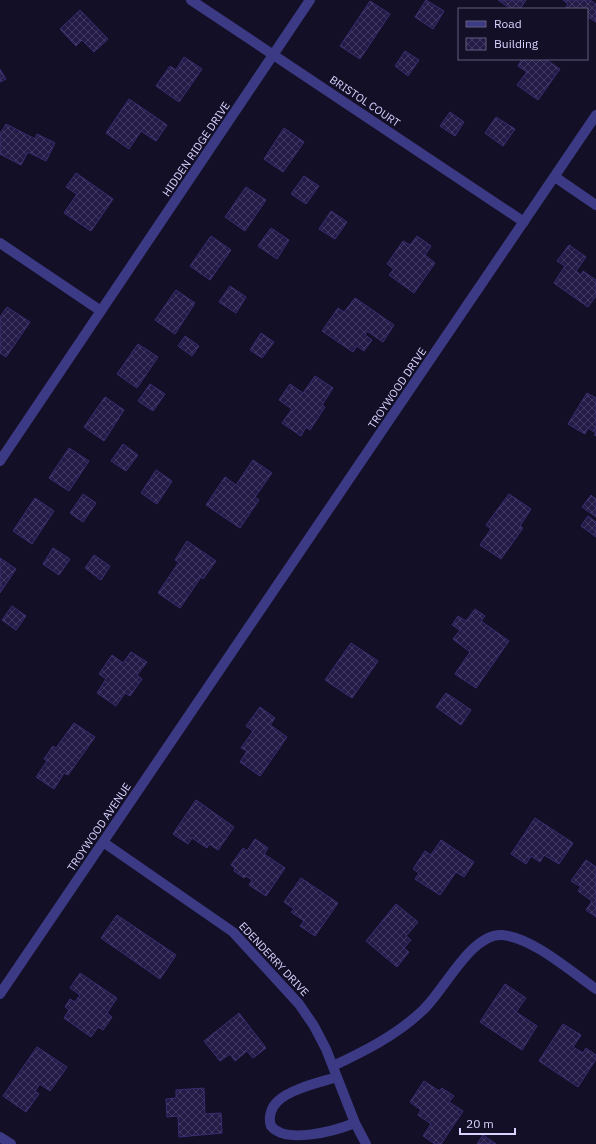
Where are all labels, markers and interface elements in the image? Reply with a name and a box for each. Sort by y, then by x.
legend [458,8,588,60]
text: Road [494,16,522,31]
text: Building [494,36,539,51]
street label: BRISTOL COURT [327,72,403,130]
street label: HIDDEN RIDGE DRIVE [159,99,233,199]
street label: TROYWOOD DRIVE [365,345,429,431]
street label: TROYWOOD AVENUE [64,780,134,874]
street label: EDENDERRY DRIVE [236,919,312,999]
scale bar [460,1110,515,1136]
text: 20 m [466,1116,494,1131]

